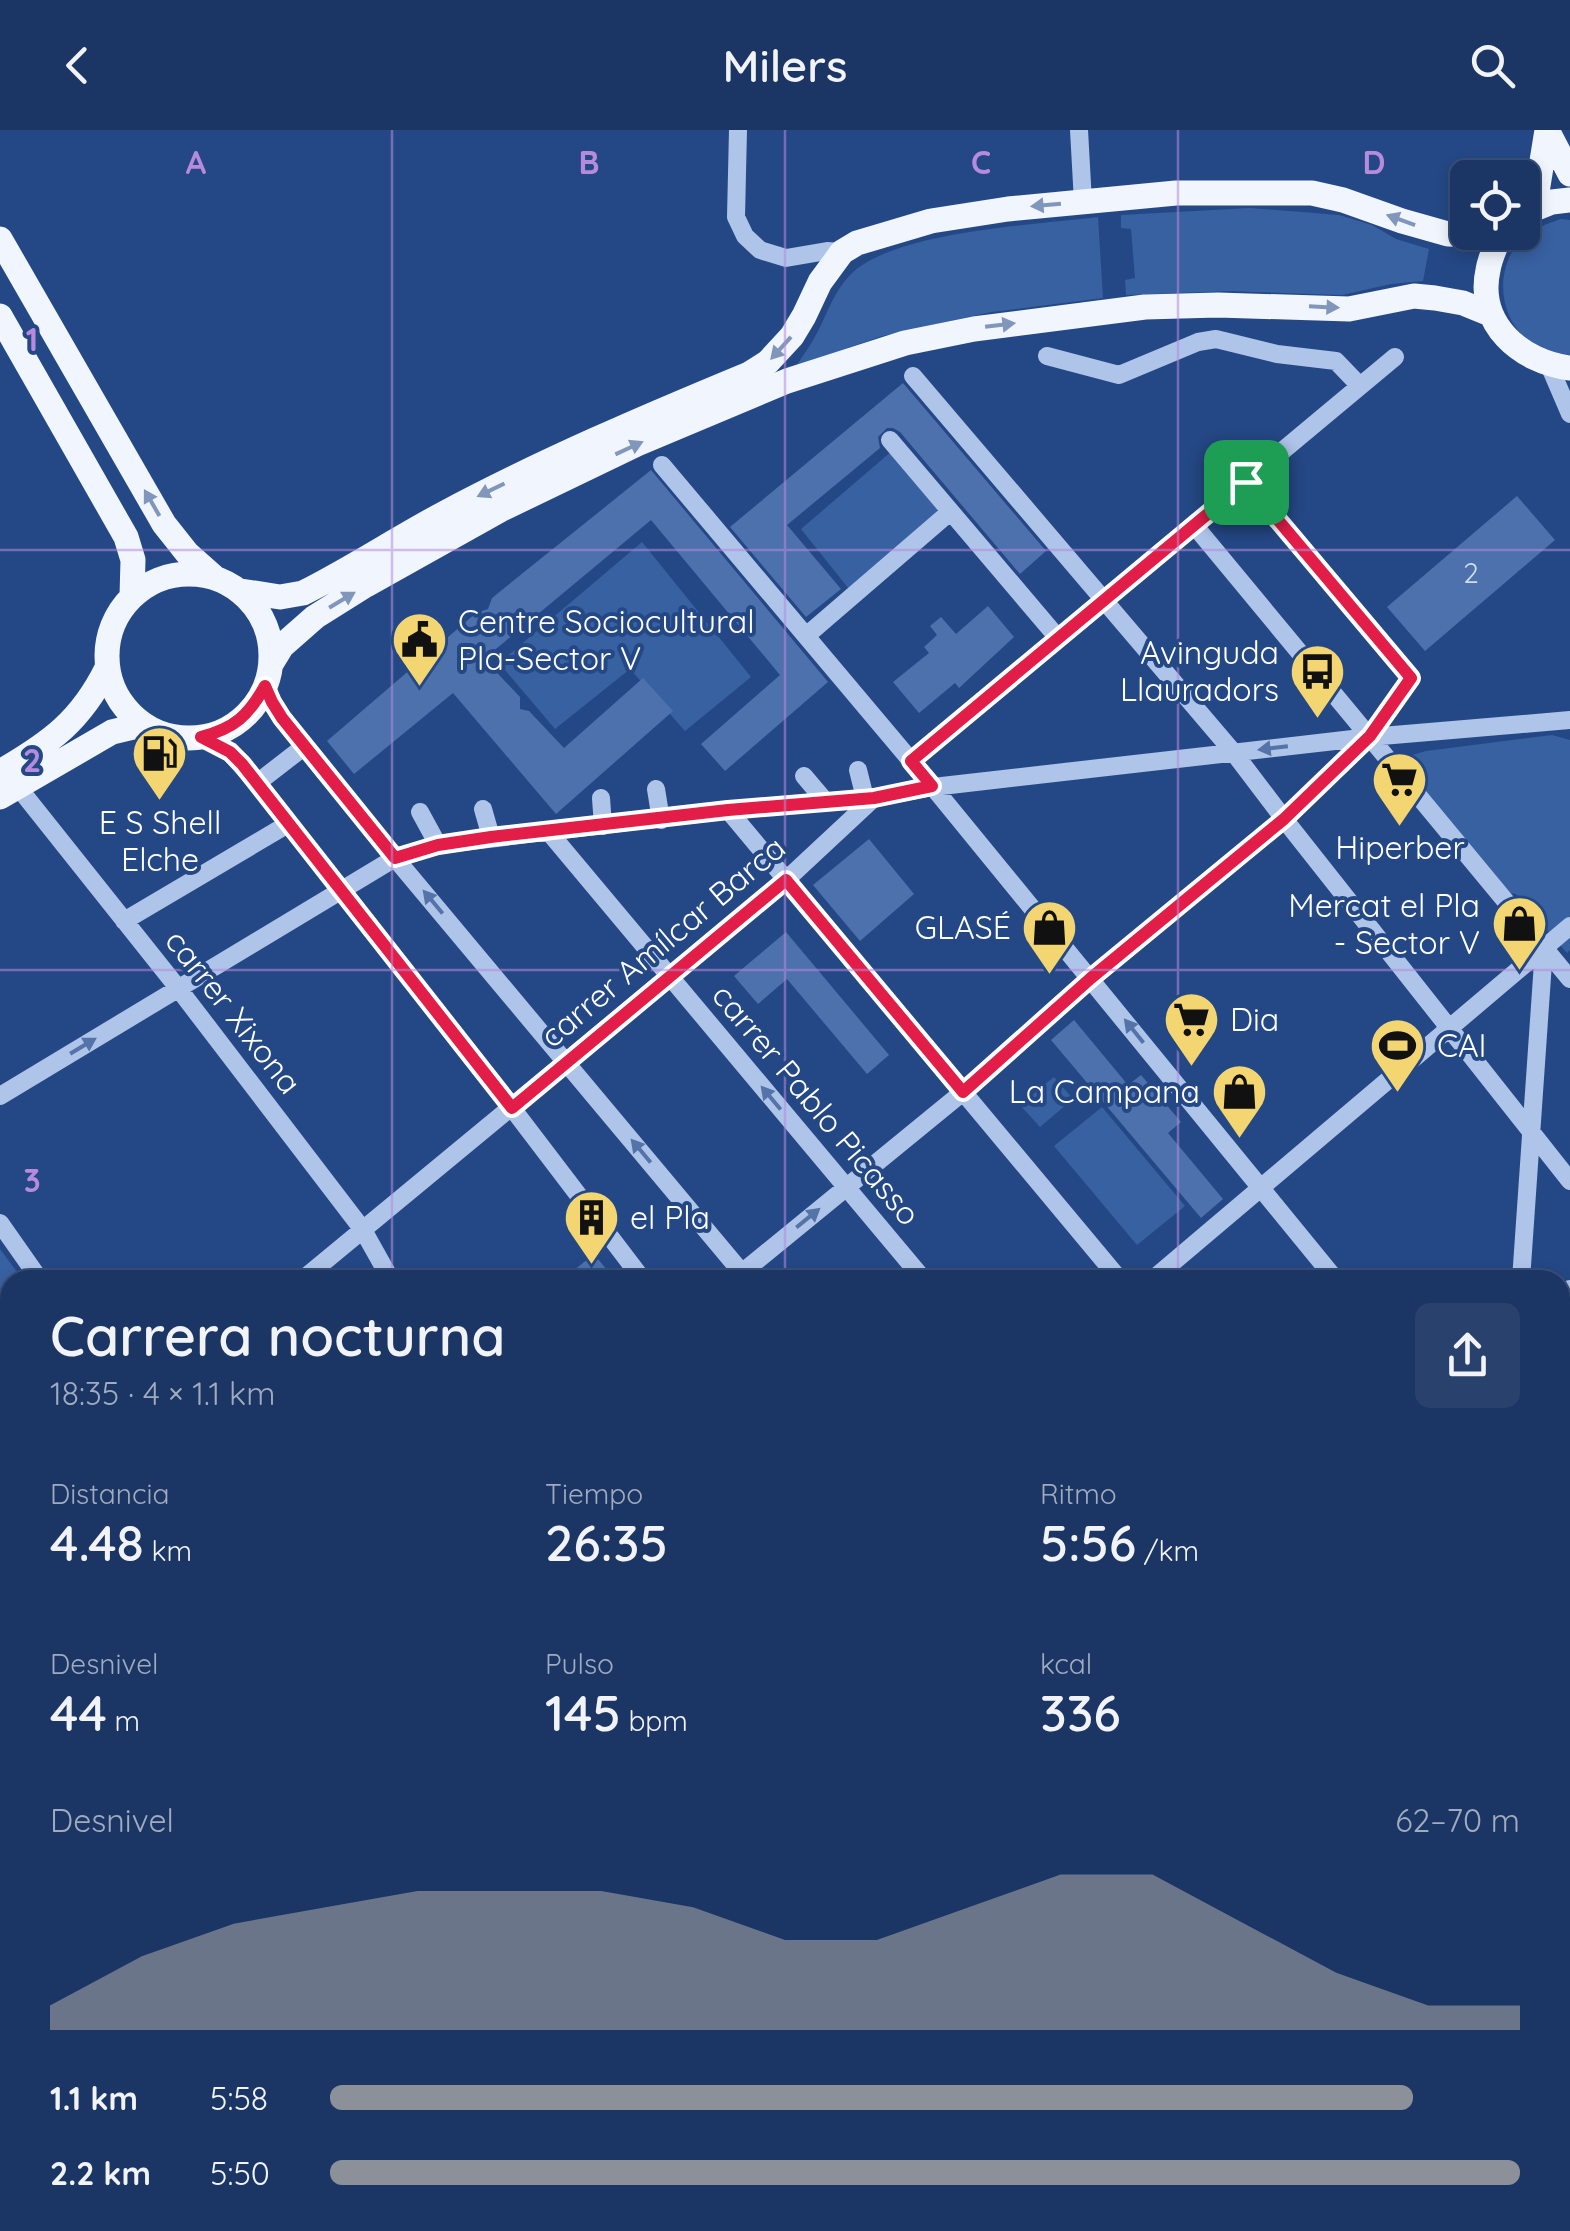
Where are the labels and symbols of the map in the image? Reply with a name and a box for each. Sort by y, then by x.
text: A [186,142,207,182]
text: B [579,142,599,182]
text: C [971,142,991,182]
text: D [1363,142,1385,182]
one-way arrow [1030,197,1061,213]
one-way arrow [1386,212,1416,227]
one-way arrow [1309,300,1341,316]
one-way arrow [985,317,1017,333]
text: 1 [26,319,38,359]
one-way arrow [770,335,793,359]
one-way arrow [614,440,644,456]
pin [1204,440,1289,525]
one-way arrow [476,481,505,498]
one-way arrow [144,489,162,517]
house number: 2 [1463,555,1479,590]
one-way arrow [328,592,356,609]
place label: Centre Sociocultural Pla-Sector V [458,601,755,678]
public building icon: Centre Sociocultural Pla-Sector V [389,610,449,689]
place label: Avinguda Llauradors [1120,632,1279,709]
bus stop icon: Avinguda Llauradors [1288,641,1348,720]
fuel station icon: E S Shell Elche [130,724,190,803]
text: 2 [23,740,41,780]
one-way arrow [1257,740,1289,756]
supermarket icon: Hiperber [1370,749,1430,828]
place label: E S Shell Elche [99,802,221,879]
street label: carrer Amílcar Barca [532,827,793,1055]
place label: Hiperber [1335,827,1465,867]
place label: Mercat el Pla - Sector V [1288,885,1480,962]
one-way arrow [422,890,444,915]
shop icon: Mercat el Pla - Sector V [1489,894,1549,973]
shop icon: GLASÉ [1020,898,1080,977]
place label: GLASÉ [915,907,1011,947]
street label: carrer Xixona [157,921,310,1102]
street label: carrer Pablo Picasso [704,975,929,1233]
supermarket icon: Dia [1161,990,1221,1069]
place label: Dia [1230,999,1279,1039]
sports icon: CAI [1368,1016,1428,1095]
one-way arrow [1124,1018,1145,1043]
place label: CAI [1437,1025,1487,1065]
one-way arrow [69,1038,97,1055]
shop icon: La Campana [1209,1062,1269,1141]
place label: La Campana [1009,1071,1200,1111]
one-way arrow [761,1086,782,1111]
one-way arrow [631,1139,653,1164]
text: 3 [23,1160,41,1200]
building icon: el Pla [561,1188,621,1267]
place label: el Pla [630,1197,710,1237]
one-way arrow [796,1208,821,1229]

